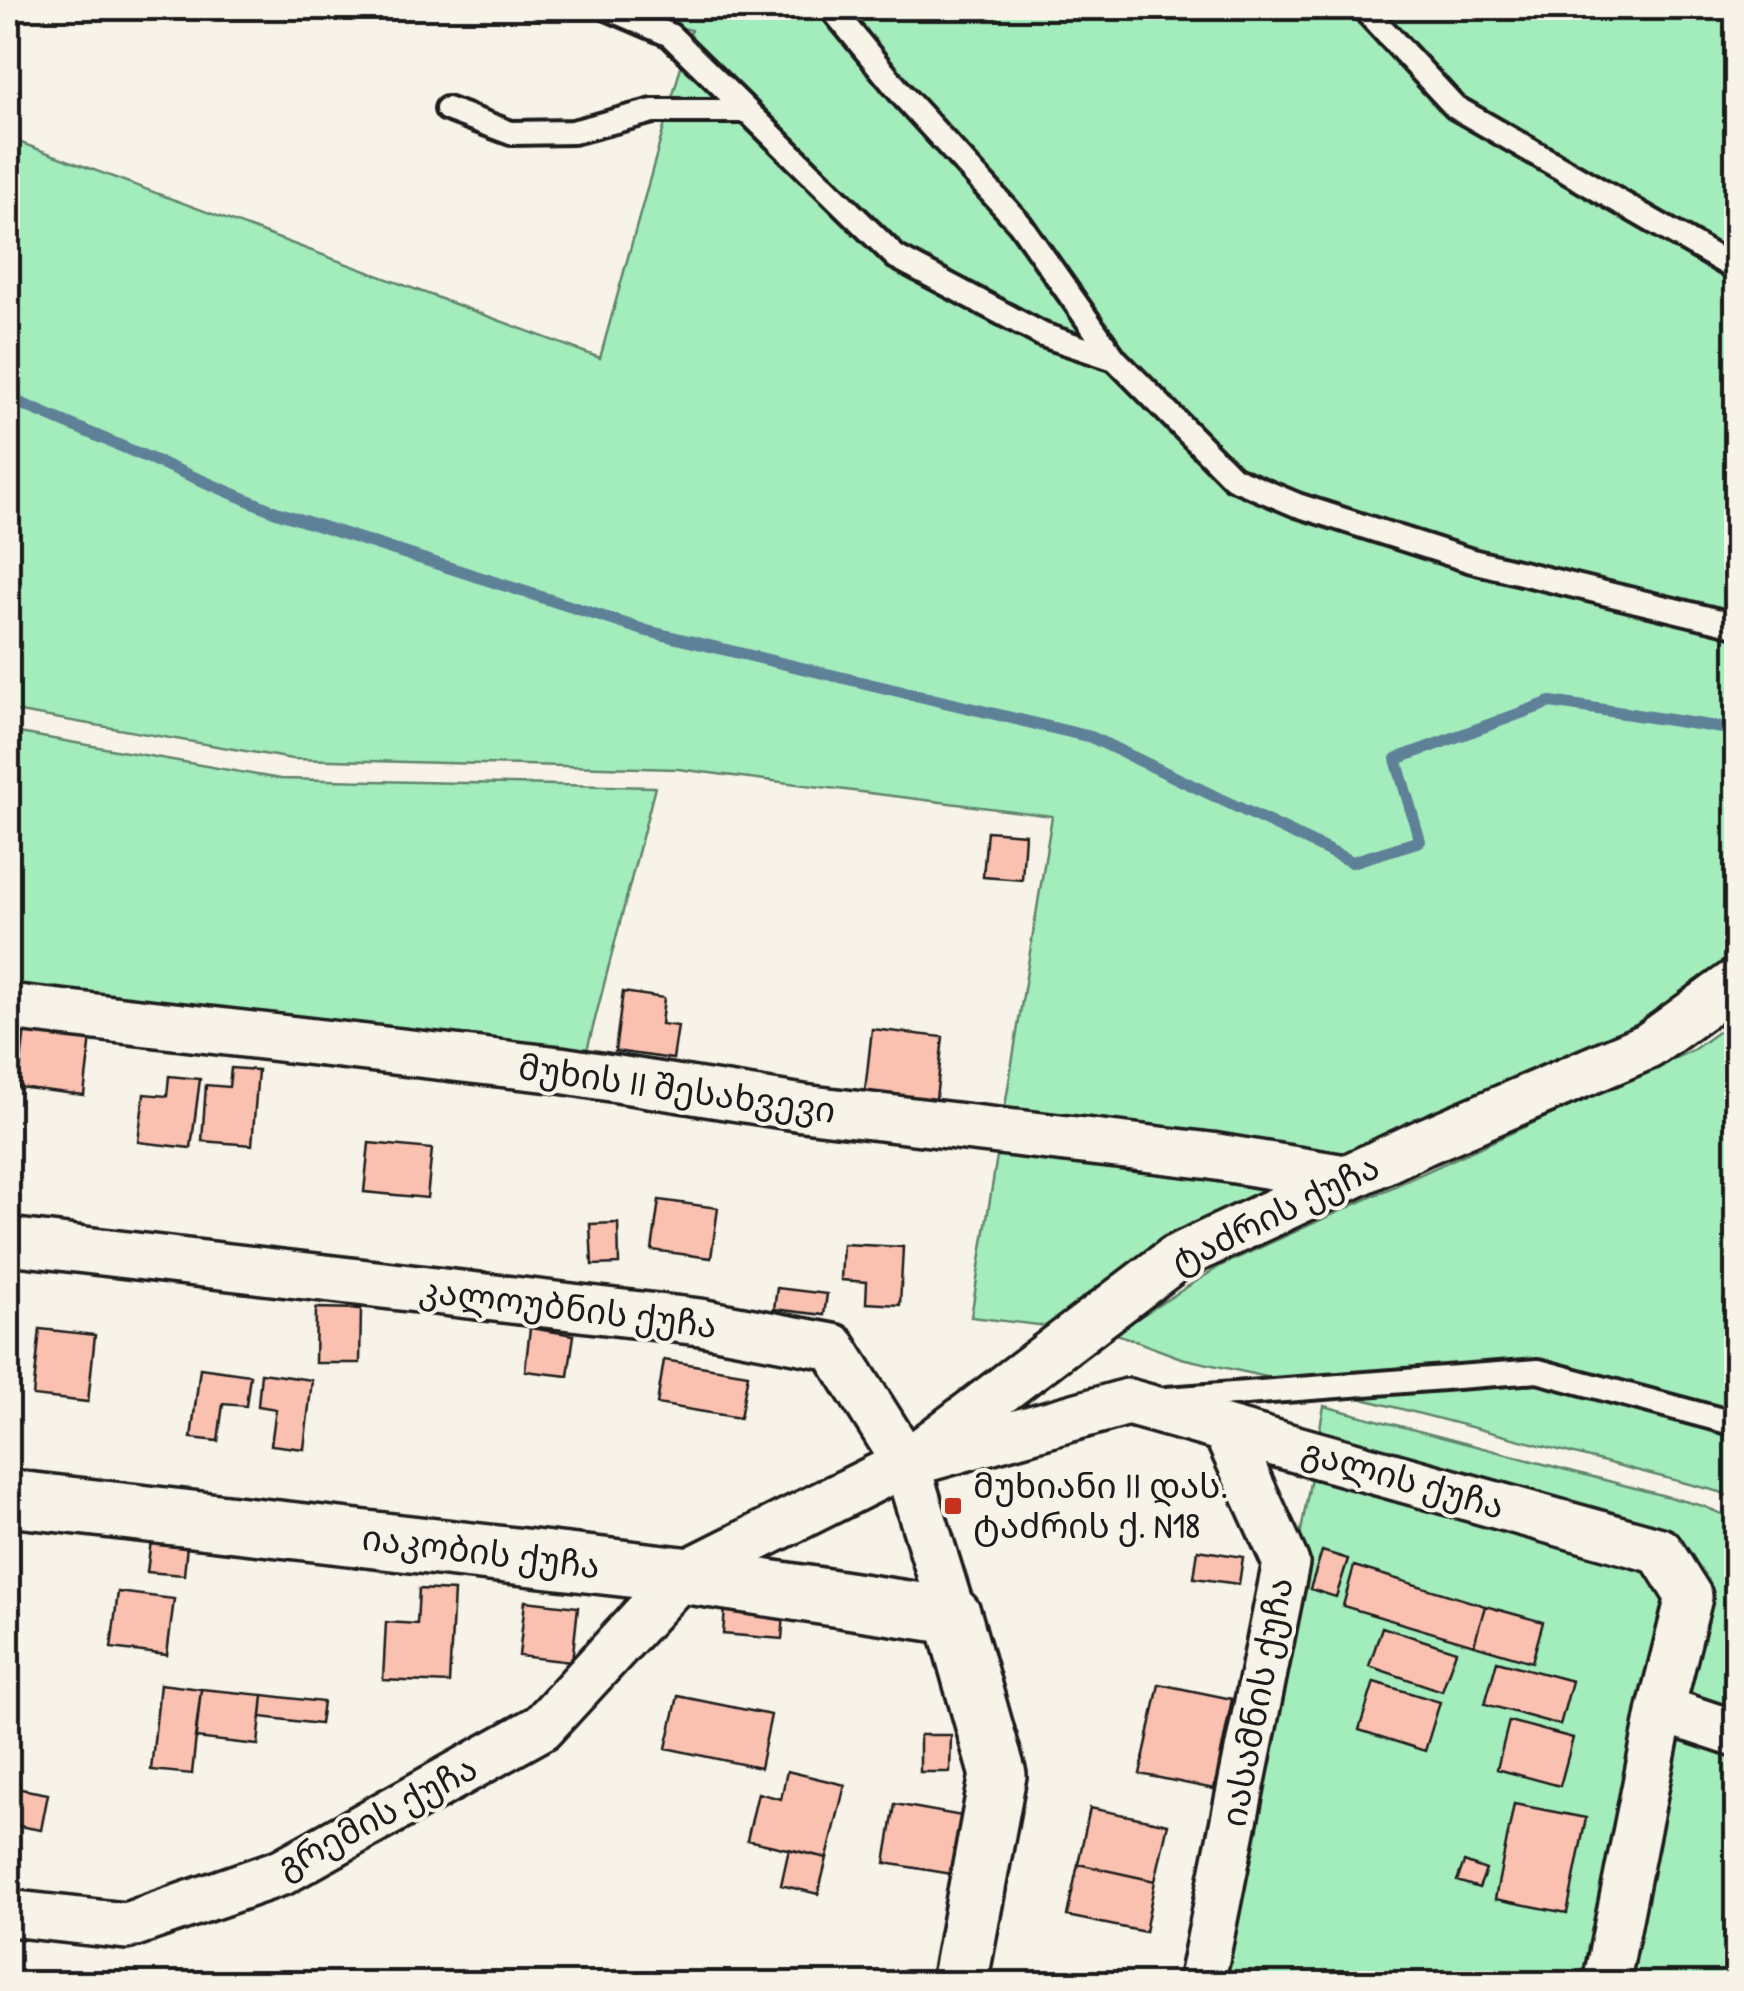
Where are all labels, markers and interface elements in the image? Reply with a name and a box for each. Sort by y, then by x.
street label: მუხის II შესახვევი [515,1043,839,1134]
street label: ტაძრის ქუჩა [1163,1143,1387,1284]
street label: კალოუბნის ქუჩა [417,1266,720,1349]
street label: გალის ქუჩა [1296,1427,1510,1530]
place label: მუხიანი II დას. ტაძრის ქ. N18 [973,1462,1228,1549]
marker: მუხიანი II დას. ტაძრის ქ. N18 [942,1495,964,1517]
street label: იაკობის ქუჩა [359,1514,603,1589]
street label: იასამნის ქუჩა [1209,1573,1304,1831]
street label: გრემის ქუჩა [268,1744,485,1889]

